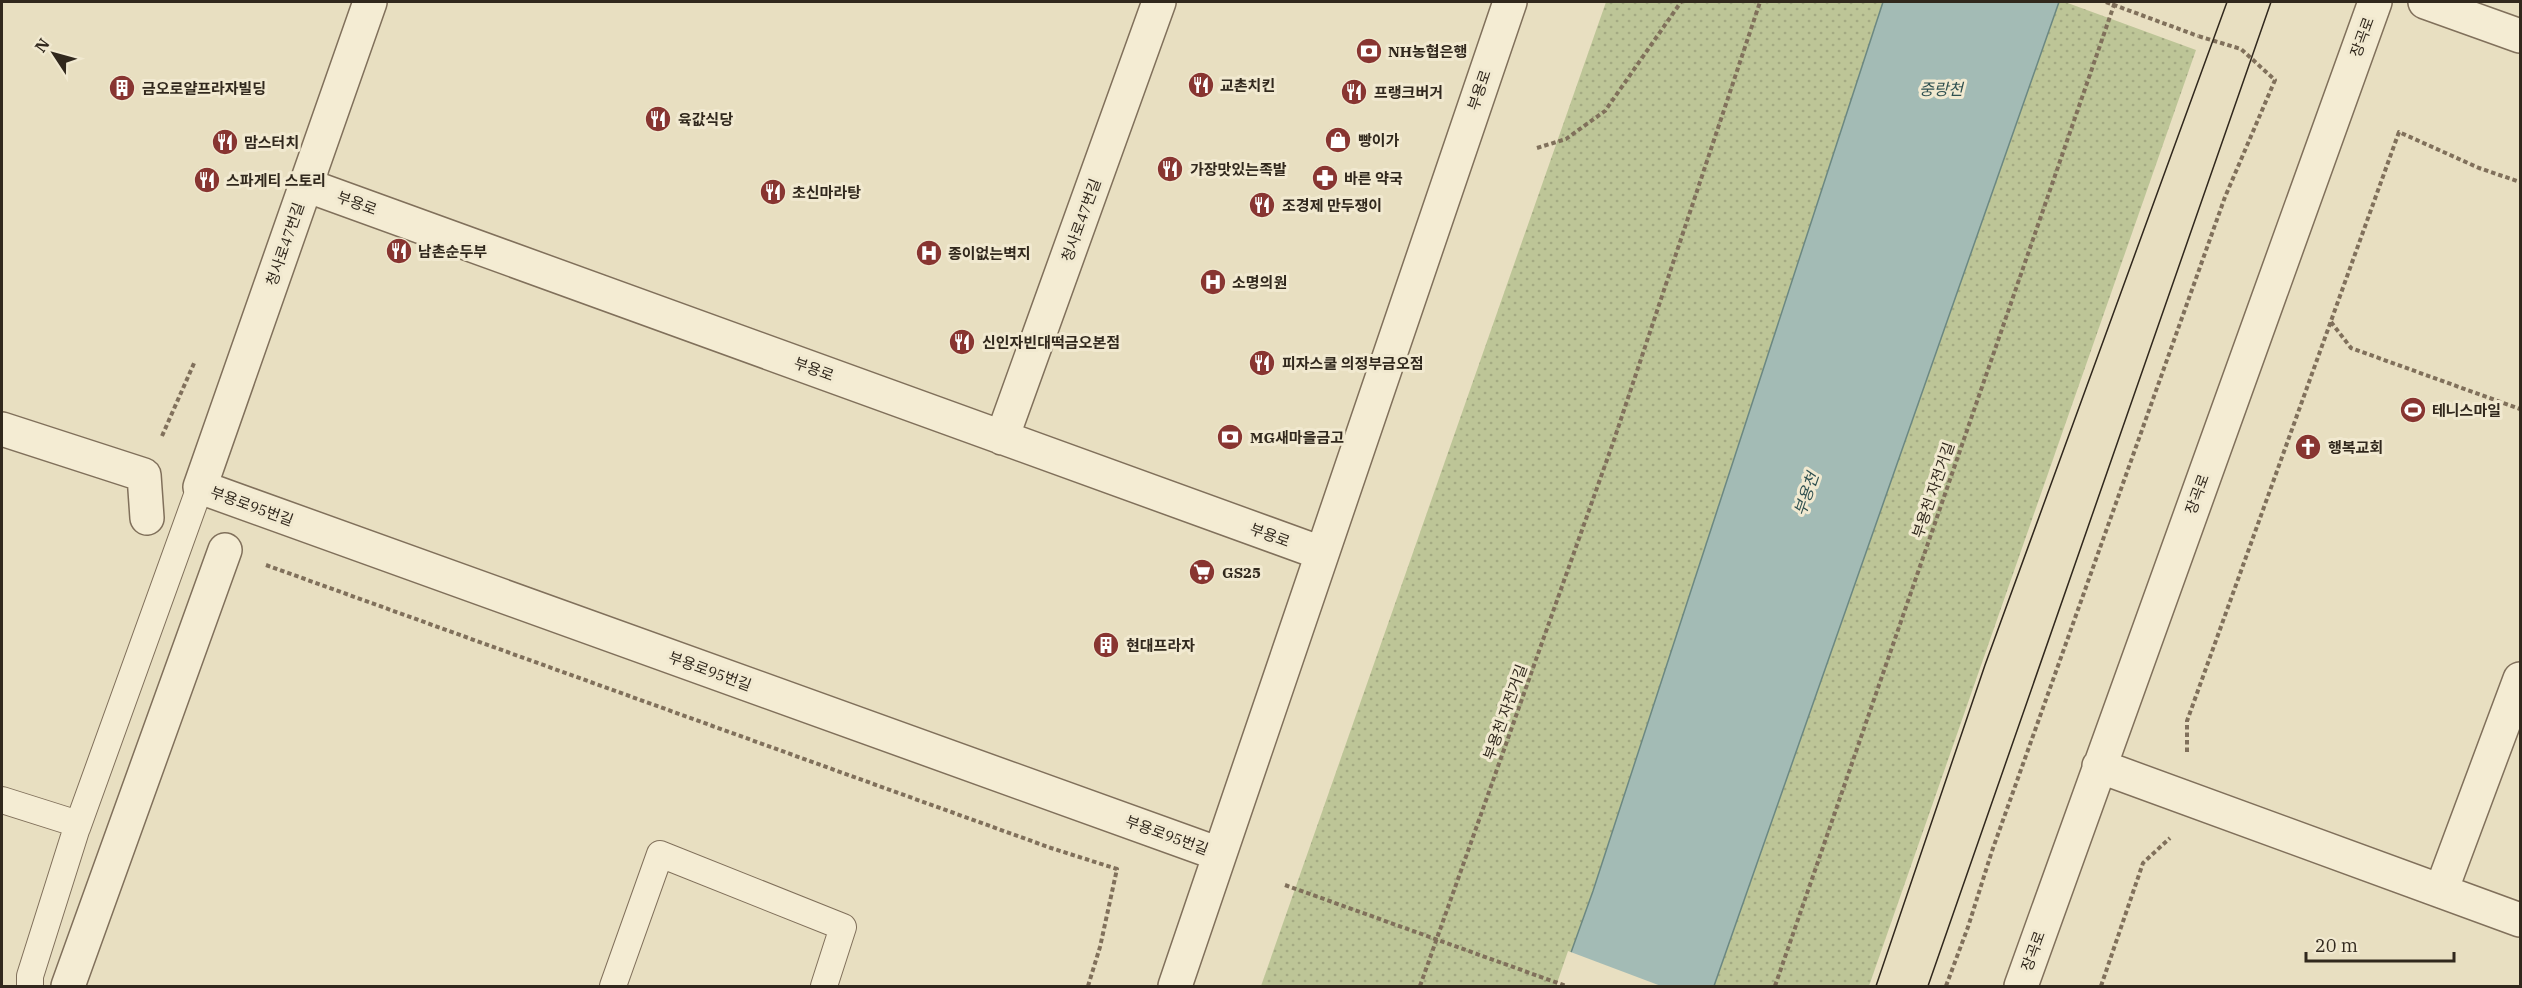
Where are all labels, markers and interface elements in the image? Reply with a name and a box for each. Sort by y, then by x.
street label: 장곡로 [2346,14,2378,60]
north arrow [24,24,84,84]
text: N [30,34,54,56]
bank icon: NH농협은행 [1354,36,1384,66]
place label: NH농협은행 [1388,42,1467,61]
street label: 부용로 [1463,67,1495,113]
restaurant icon: 교촌치킨 [1186,70,1216,100]
building icon: 금오로얄프라자빌딩 [107,73,137,103]
place label: 교촌치킨 [1220,76,1275,95]
restaurant icon: 프랭크버거 [1339,77,1369,107]
place label: 금오로얄프라자빌딩 [142,79,266,98]
water label: 중랑천 [1919,79,1965,99]
place label: 프랭크버거 [1374,83,1443,102]
restaurant icon: 육값식당 [643,104,673,134]
place label: 육값식당 [678,110,733,129]
shop icon: 빵이가 [1323,125,1353,155]
restaurant icon: 맘스터치 [210,127,240,157]
place label: 빵이가 [1358,131,1400,150]
place label: 맘스터치 [244,133,299,152]
restaurant icon: 가장맛있는족발 [1155,154,1185,184]
place label: 가장맛있는족발 [1190,160,1287,179]
pharmacy icon: 바른 약국 [1310,163,1340,193]
restaurant icon: 스파게티 스토리 [192,165,222,195]
place label: 바른 약국 [1344,169,1403,188]
place label: 스파게티 스토리 [226,171,326,190]
street label: 청사로47번길 [1057,176,1105,264]
restaurant icon: 초신마라탕 [758,177,788,207]
place label: 초신마라탕 [792,183,861,202]
street label: 부용로 [334,187,380,219]
restaurant icon: 조경제 만두쟁이 [1247,190,1277,220]
place label: 조경제 만두쟁이 [1282,196,1382,215]
street label: 청사로47번길 [262,200,308,288]
restaurant icon: 남촌순두부 [384,236,414,266]
hospital icon: 종이없는벽지 [914,238,944,268]
place label: 남촌순두부 [418,242,487,261]
place label: 종이없는벽지 [948,244,1031,263]
hospital icon: 소명의원 [1198,267,1228,297]
place label: 소명의원 [1232,273,1287,292]
restaurant icon: 신인자빈대떡금오본점 [947,327,977,357]
place label: 신인자빈대떡금오본점 [982,333,1120,352]
restaurant icon: 피자스쿨 의정부금오점 [1247,348,1277,378]
street label: 부용로 [791,353,837,385]
place label: 피자스쿨 의정부금오점 [1282,354,1423,373]
sports icon: 테니스마일 [2398,395,2428,425]
place label: 테니스마일 [2432,401,2501,420]
bank icon: MG새마을금고 [1215,422,1245,452]
place label: MG새마을금고 [1250,428,1344,447]
church icon: 행복교회 [2293,432,2323,462]
place label: 행복교회 [2328,438,2383,457]
street label: 부용천 자전거길 [1908,440,1958,540]
water label: 부용천 [1789,468,1823,518]
street label: 장곡로 [2181,471,2213,517]
street label: 부용로95번길 [208,482,296,530]
street label: 부용로 [1247,519,1293,551]
supermarket icon: GS25 [1187,557,1217,587]
place label: GS25 [1222,563,1261,582]
building icon: 현대프라자 [1091,630,1121,660]
place label: 현대프라자 [1126,636,1195,655]
street label: 부용로95번길 [666,647,754,695]
street label: 부용천 자전거길 [1479,662,1531,762]
street label: 부용로95번길 [1123,811,1211,859]
scale bar [2306,925,2454,963]
street label: 장곡로 [2017,928,2049,974]
text: 20 m [2315,934,2358,957]

